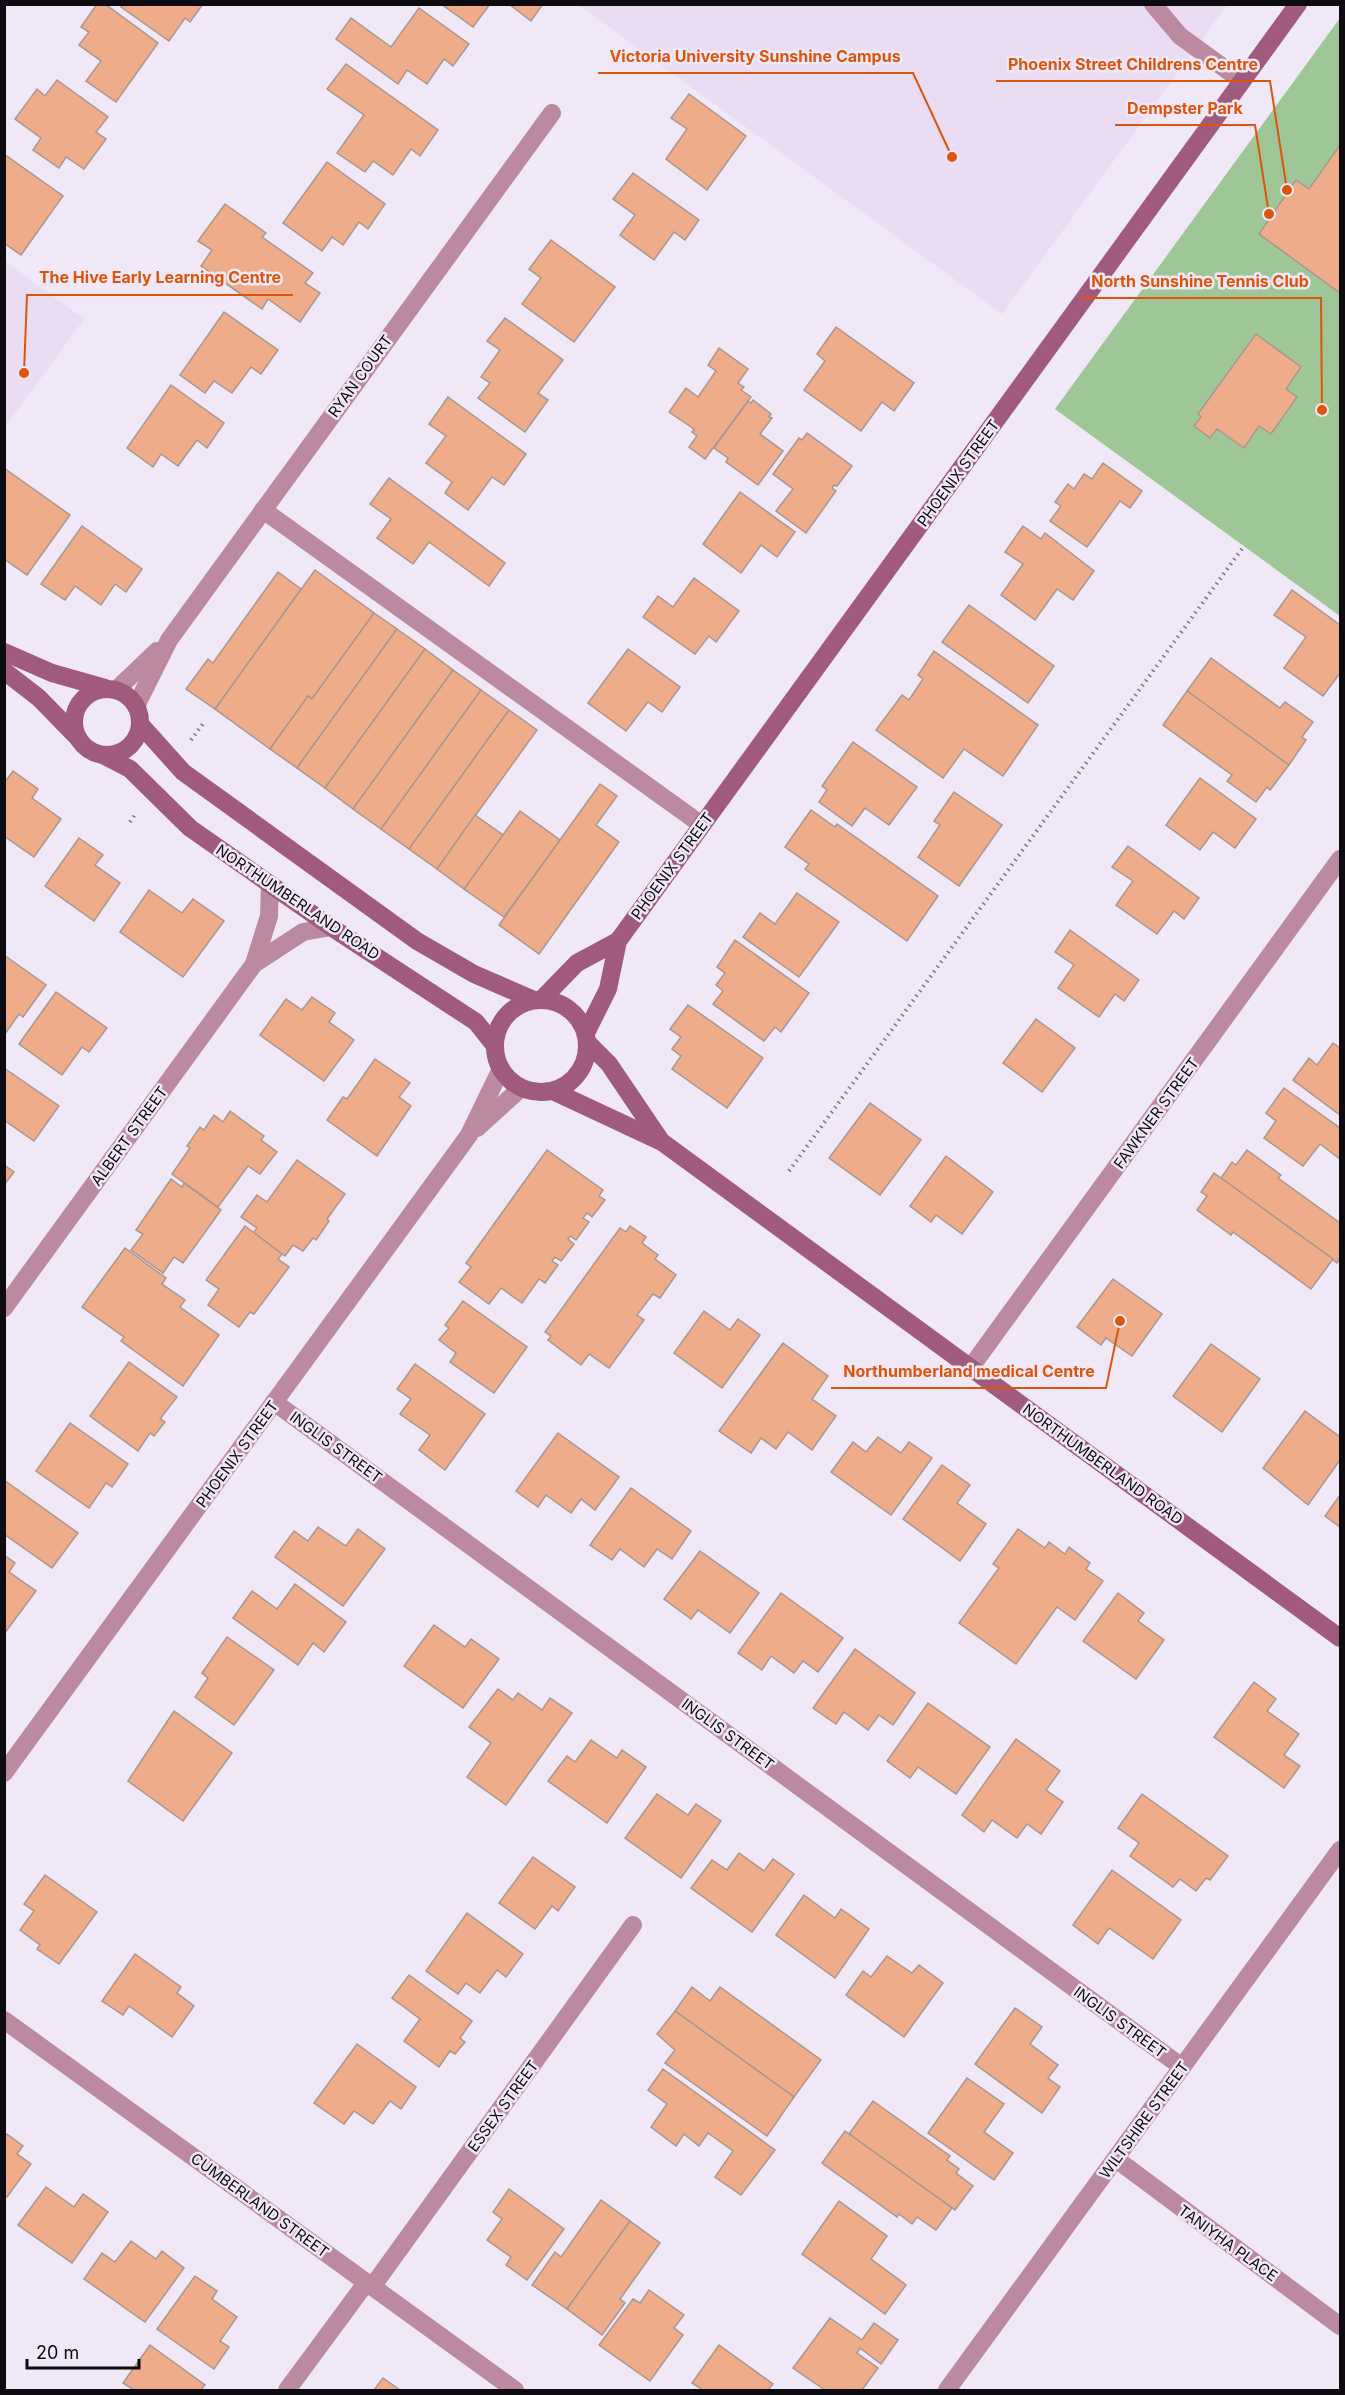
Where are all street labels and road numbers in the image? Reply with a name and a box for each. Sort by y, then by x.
street label: RYAN COURT [324,331,396,421]
street label: PHOENIX STREET [913,416,1003,530]
street label: PHOENIX STREET [627,809,717,923]
street label: NORTHUMBERLAND ROAD [213,840,383,964]
street label: FAWKNER STREET [1109,1054,1203,1172]
street label: ALBERT STREET [87,1083,171,1189]
street label: PHOENIX STREET [192,1397,282,1511]
street label: NORTHUMBERLAND ROAD [1019,1399,1187,1529]
street label: INGLIS STREET [286,1407,386,1487]
street label: INGLIS STREET [678,1694,778,1774]
street label: INGLIS STREET [1070,1982,1170,2062]
street label: ESSEX STREET [463,2057,543,2155]
street label: WILTSHIRE STREET [1095,2058,1193,2182]
street label: CUMBERLAND STREET [187,2149,333,2261]
street label: TANIYHA PLACE [1175,2201,1281,2285]

